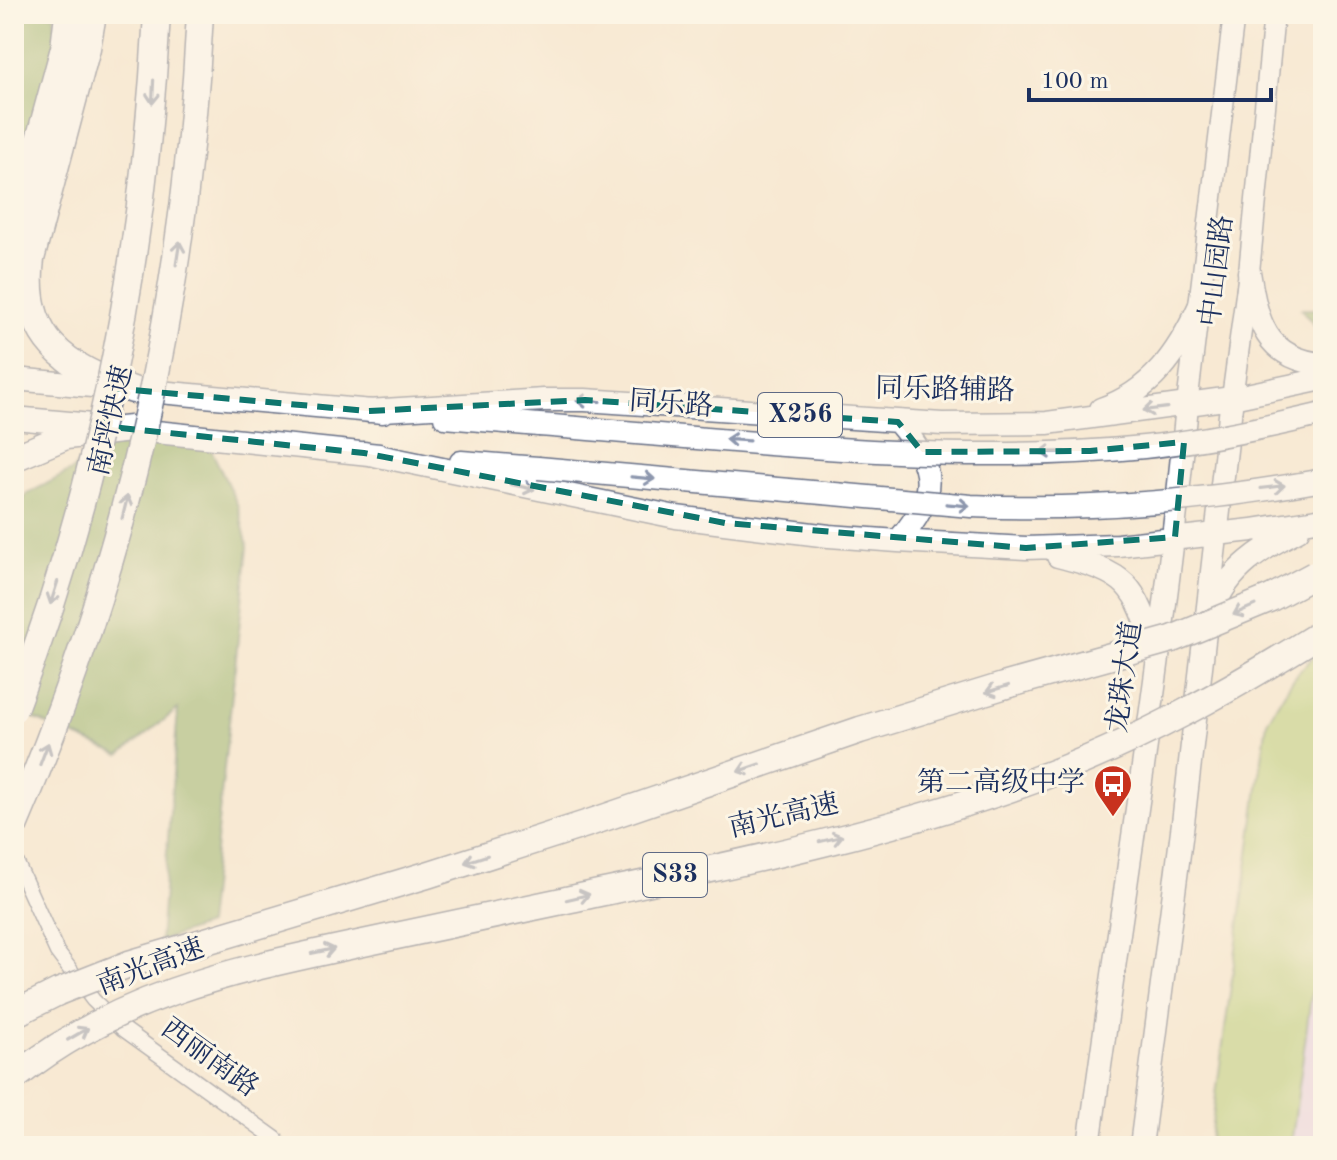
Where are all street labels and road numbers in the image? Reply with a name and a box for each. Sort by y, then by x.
street label: 中山园路 [1194,213,1239,328]
street label: 南坪快速 [83,363,138,479]
street label: 同乐路辅路 [875,373,1015,406]
street label: 同乐路 [628,385,714,422]
road number: X256 [758,393,842,437]
street label: 龙珠大道 [1101,619,1148,734]
street label: 南光高速 [726,788,842,843]
road number: S33 [643,853,707,897]
street label: 南光高速 [93,932,208,1001]
street label: 西丽南路 [155,1012,264,1103]

